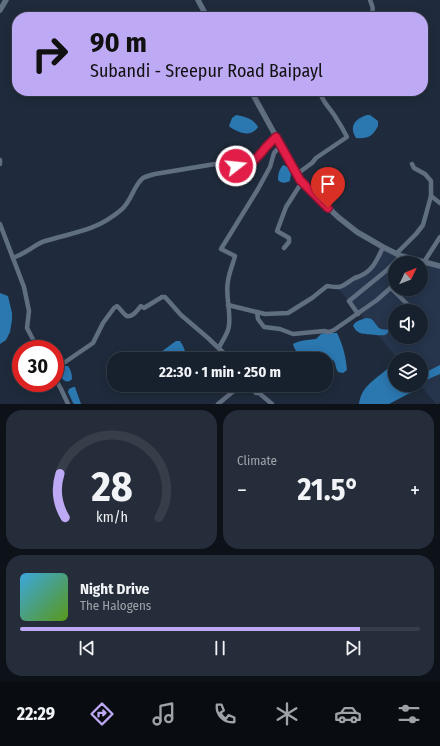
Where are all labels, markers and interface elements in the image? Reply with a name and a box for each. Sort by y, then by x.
text: 90 m [90,26,147,59]
icon: right [24,28,76,80]
text: Subandi - Sreepur Road Baipayl [90,60,323,82]
position arrow [215,145,257,187]
pin [311,167,345,208]
icon: arrive [317,173,339,195]
north arrow [388,256,428,296]
map controls [388,256,428,392]
button: sound [388,304,428,344]
speed limit sign: 30 [12,340,64,392]
button: layers [388,352,428,392]
text: 22:30 · 1 min · 250 m [159,363,281,381]
text: Climate [237,453,277,468]
text: 28 [90,461,132,511]
text: 21.5° [298,472,359,508]
text: − [237,477,247,504]
text: + [410,477,420,504]
text: km/h [96,508,127,525]
text: Night Drive [80,580,149,598]
text: The Halogens [80,598,151,613]
icon: previous [76,637,98,659]
icon: pause [209,637,231,659]
icon: next [342,637,364,659]
icon: directions [88,700,116,728]
icon: music [150,700,178,728]
icon: phone [211,700,239,728]
icon: climate [273,700,301,728]
icon: car [334,700,362,728]
icon: filters [395,700,423,728]
text: 22:29 [17,703,55,725]

